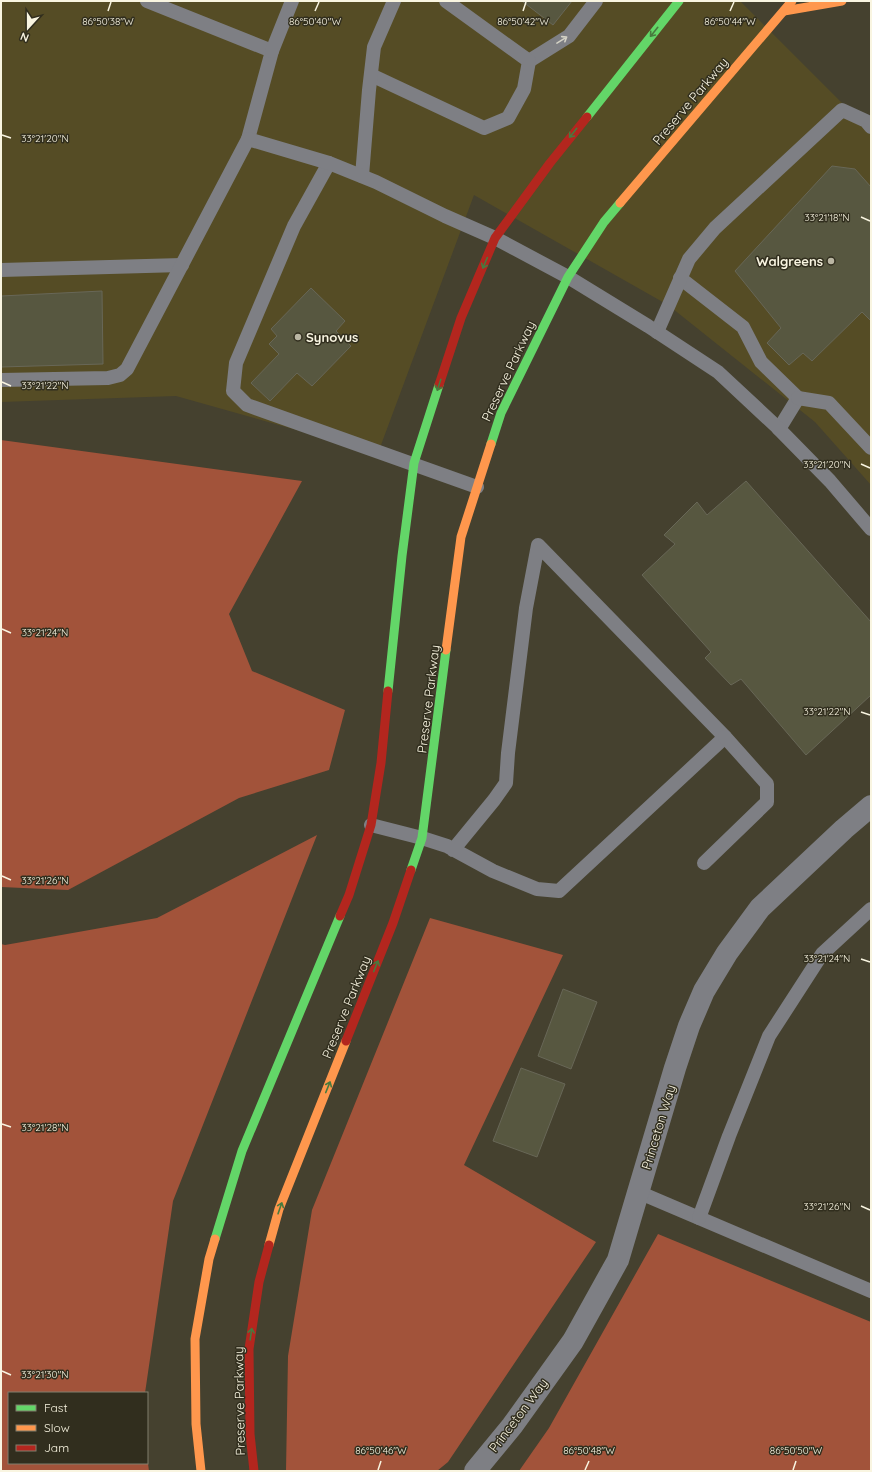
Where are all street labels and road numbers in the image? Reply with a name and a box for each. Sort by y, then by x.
street label: Preserve Parkway [649,54,731,148]
street label: Preserve Parkway [478,318,538,424]
street label: Preserve Parkway [413,644,443,754]
street label: Preserve Parkway [318,953,374,1061]
street label: Princeton Way [637,1083,679,1171]
street label: Preserve Parkway [230,1346,248,1456]
street label: Princeton Way [485,1375,551,1455]

